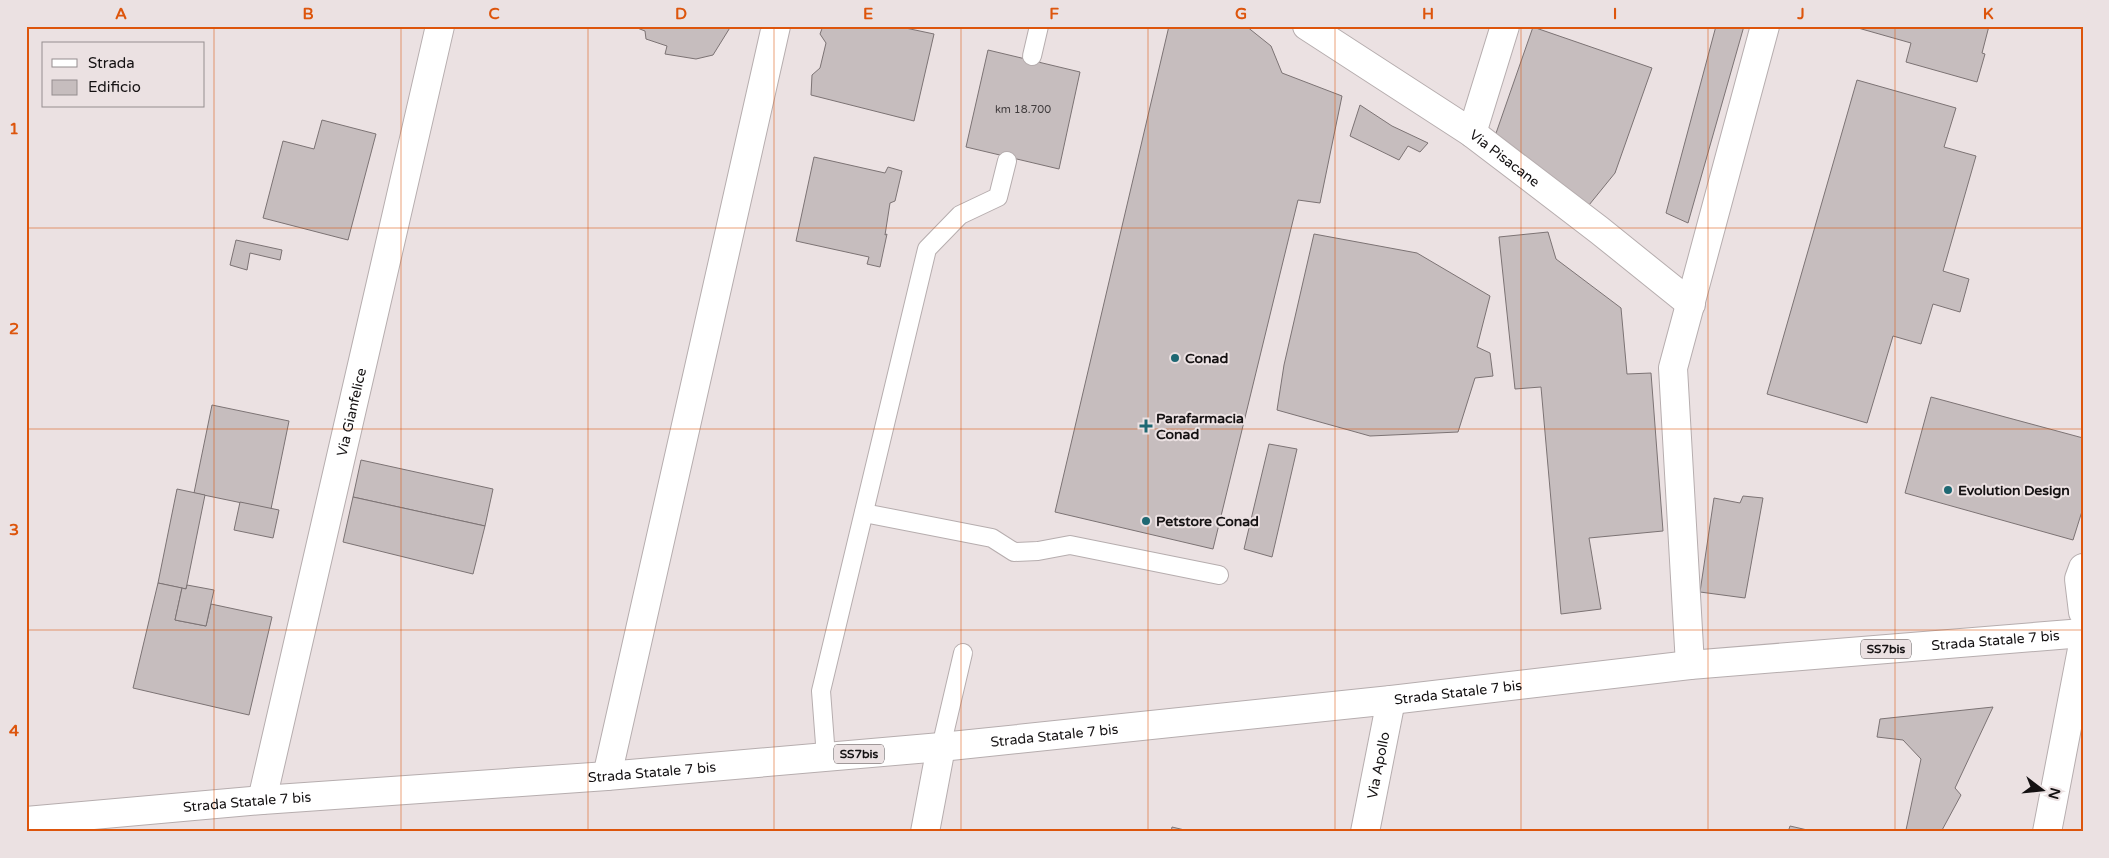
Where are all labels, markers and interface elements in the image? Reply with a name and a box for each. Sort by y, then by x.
text: A [115,4,127,24]
text: B [302,4,314,24]
text: C [488,4,500,24]
text: D [675,4,687,24]
text: E [863,4,873,24]
text: F [1049,4,1059,24]
text: G [1235,4,1247,24]
text: H [1422,4,1434,24]
text: I [1613,4,1617,24]
text: J [1796,4,1805,24]
text: K [1983,4,1994,24]
legend [42,42,205,108]
text: Strada [88,54,135,72]
text: Edificio [88,78,141,96]
house number: km 18.700 [995,103,1051,116]
text: 1 [9,119,19,139]
street label: Via Pisacane [1466,126,1543,190]
text: 2 [9,319,19,339]
place label: Conad [1185,350,1228,367]
marker: Conad [1169,352,1181,364]
street label: Via Gianfelice [333,366,370,458]
place label: Parafarmacia Conad [1156,410,1244,443]
marker: Parafarmacia Conad [1140,420,1152,432]
place label: Evolution Design [1958,482,2070,499]
marker: Evolution Design [1942,484,1954,496]
place label: Petstore Conad [1156,513,1259,530]
marker: Petstore Conad [1140,515,1152,527]
text: 3 [9,520,19,540]
street label: Strada Statale 7 bis [1931,626,2060,654]
road number: SS7bis [1861,640,1911,659]
street label: Strada Statale 7 bis [1393,676,1523,708]
street label: Strada Statale 7 bis [990,720,1119,750]
text: 4 [9,721,19,741]
street label: Via Apollo [1363,730,1393,800]
road number: SS7bis [834,744,884,764]
street label: Strada Statale 7 bis [587,758,717,786]
north arrow [2016,766,2066,816]
text: N [2044,786,2064,801]
street label: Strada Statale 7 bis [182,788,312,815]

